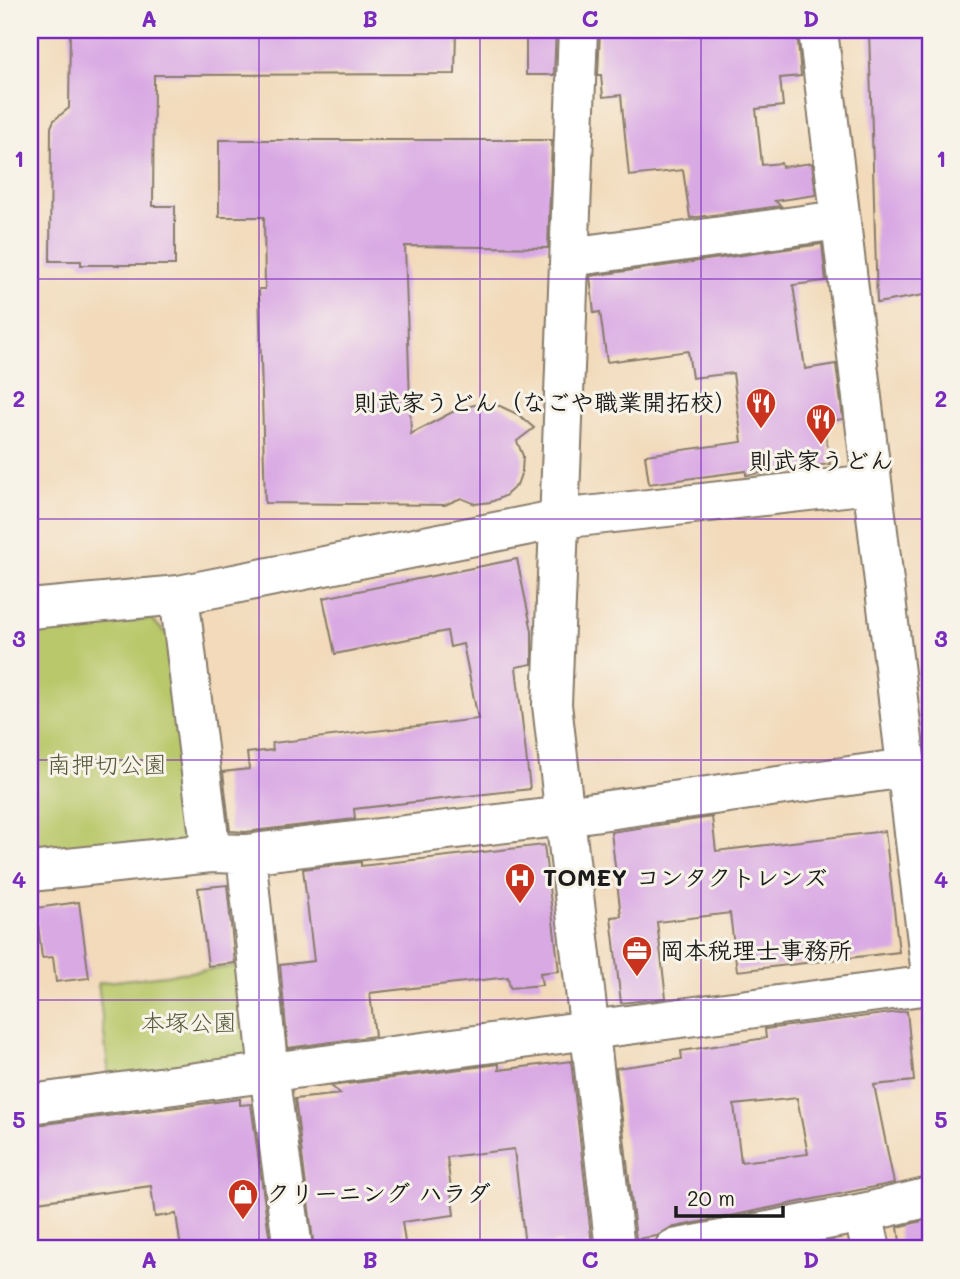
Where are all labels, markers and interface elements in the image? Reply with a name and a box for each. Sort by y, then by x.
text: A [141,3,157,33]
text: B [362,3,378,33]
text: C [581,3,599,33]
text: D [803,3,819,33]
text: 1 [14,143,24,173]
text: 1 [936,143,946,173]
text: 2 [13,383,25,413]
text: 2 [935,383,947,413]
place label: 則武家うどん（なごや職業開拓校） [353,386,738,417]
restaurant icon: 則武家うどん（なごや職業開拓校） [744,386,778,430]
restaurant icon: 則武家うどん [804,402,838,446]
place label: 則武家うどん [749,444,893,475]
text: 3 [12,623,26,653]
text: 3 [934,623,948,653]
park label: 南押切公園 [47,748,167,779]
hospital icon: TOMEY コンタクトレンズ [503,861,537,905]
place label: TOMEY コンタクトレンズ [543,861,827,892]
text: 4 [12,864,26,894]
text: 4 [934,864,948,894]
office icon: 岡本税理士事務所 [620,934,654,978]
place label: 岡本税理士事務所 [660,934,852,965]
park label: 本塚公園 [141,1006,237,1037]
text: 5 [12,1104,26,1134]
text: 5 [934,1104,948,1134]
scale bar [676,1174,783,1218]
shop icon: クリーニング ハラダ [226,1177,260,1221]
place label: クリーニング ハラダ [266,1177,491,1208]
text: 20 m [687,1184,735,1211]
text: A [141,1244,157,1274]
text: B [362,1244,378,1274]
text: C [581,1244,599,1274]
text: D [803,1244,819,1274]

